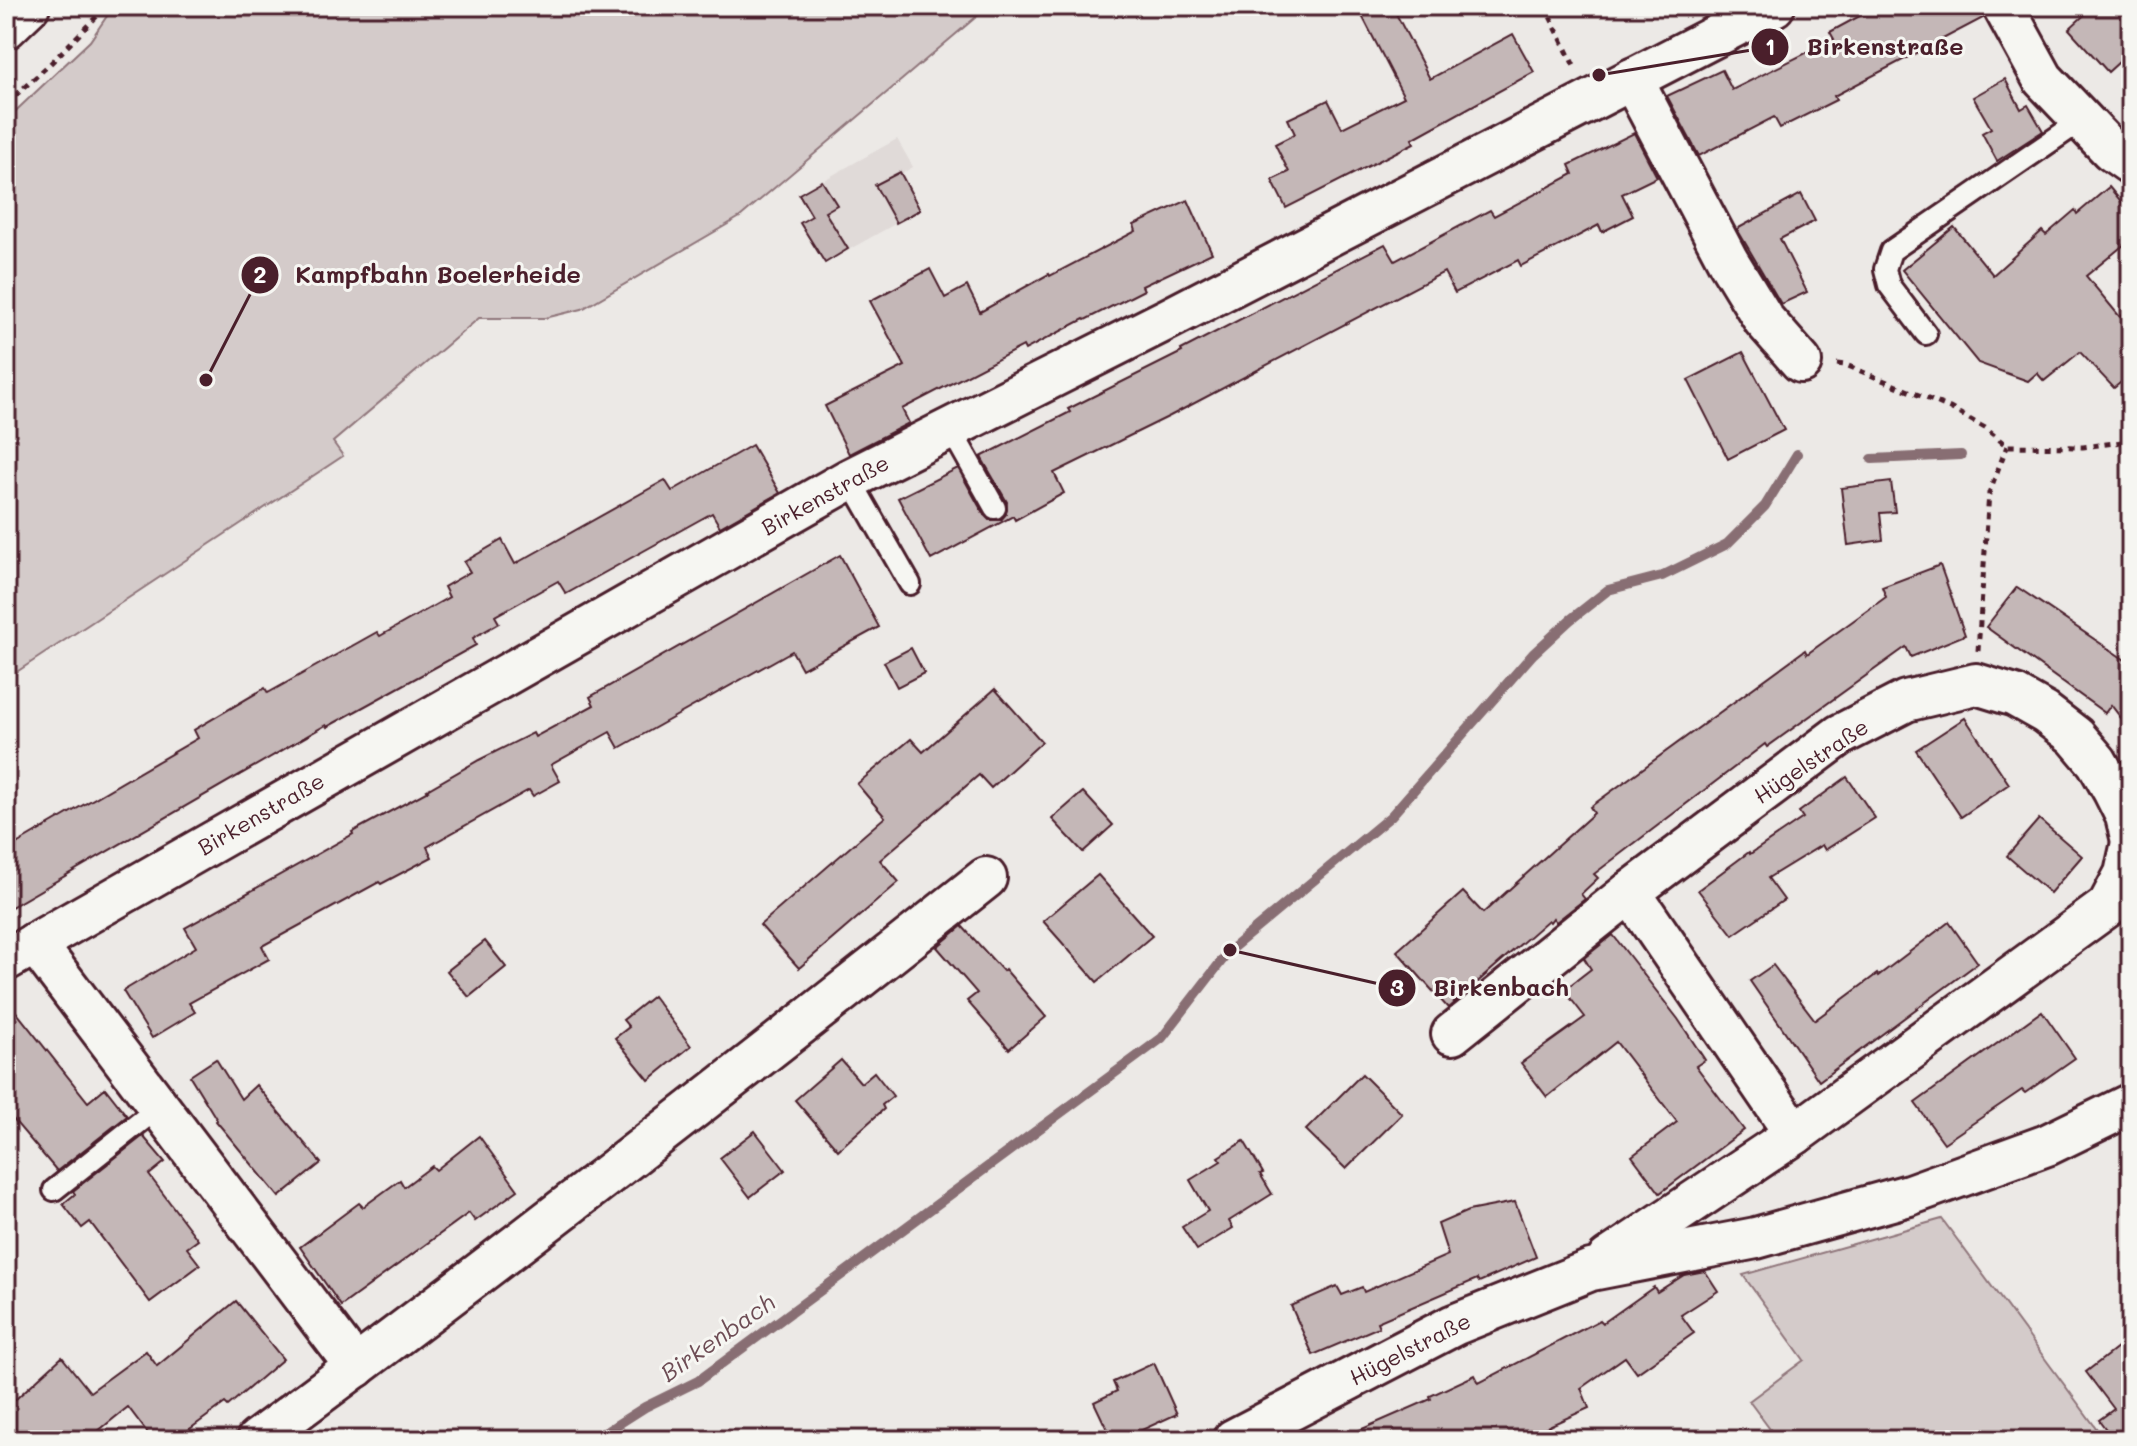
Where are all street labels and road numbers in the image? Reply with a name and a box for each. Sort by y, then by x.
street label: Birkenstraße [756,448,894,542]
street label: Hügelstraße [1748,712,1874,810]
street label: Birkenstraße [192,766,329,862]
street label: Hügelstraße [1344,1306,1475,1392]

